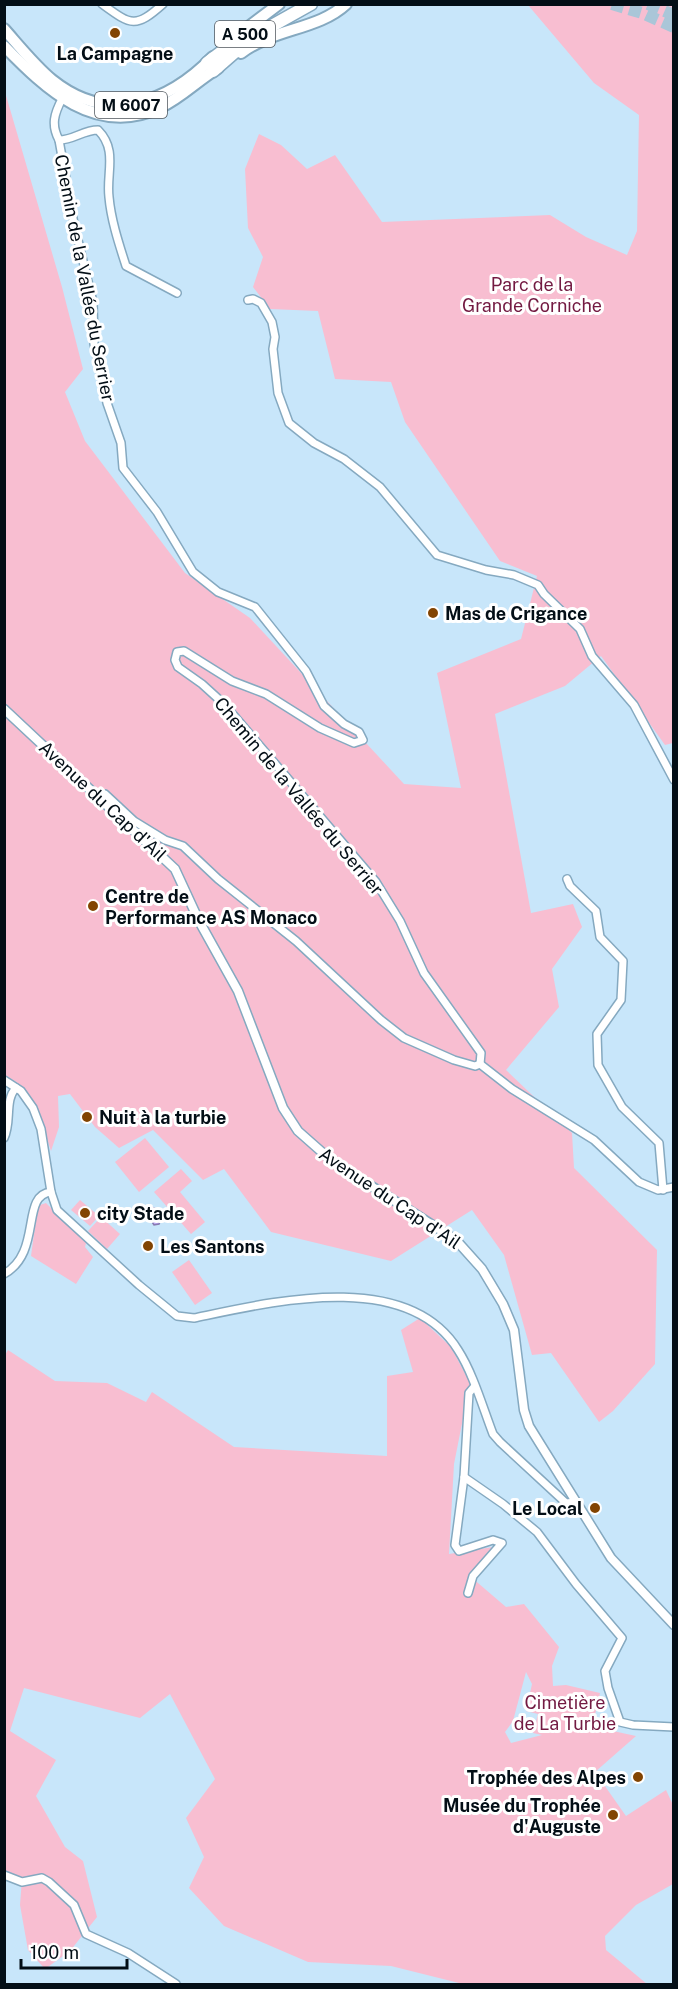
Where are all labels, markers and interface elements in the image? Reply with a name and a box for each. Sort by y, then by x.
road number: A 500 [215,21,275,47]
marker: La Campagne [108,26,122,40]
place label: La Campagne [57,43,173,64]
road number: M 6007 [95,92,167,118]
street label: Chemin de la Vallée du Serrier [51,153,119,403]
park label: Parc de la Grande Corniche [462,274,602,316]
place label: Mas de Crigance [445,603,587,624]
marker: Mas de Crigance [426,606,440,620]
street label: Chemin de la Vallée du Serrier [210,693,388,899]
street label: Avenue du Cap d'Ail [35,737,171,865]
place label: Centre de Performance AS Monaco [105,886,317,928]
marker: Centre de Performance AS Monaco [86,899,100,913]
place label: Nuit à la turbie [99,1107,226,1128]
marker: Nuit à la turbie [80,1110,94,1124]
street label: Avenue du Cap d'Ail [315,1143,465,1253]
place label: city Stade [97,1203,184,1224]
marker: city Stade [78,1206,92,1220]
place label: Les Santons [160,1236,265,1257]
marker: Les Santons [141,1239,155,1253]
place label: Le Local [512,1498,583,1519]
marker: Le Local [588,1501,602,1515]
park label: Cimetière de La Turbie [514,1692,616,1734]
place label: Trophée des Alpes [467,1767,626,1788]
marker: Trophée des Alpes [631,1770,645,1784]
place label: Musée du Trophée d'Auguste [443,1795,601,1837]
marker: Musée du Trophée d'Auguste [606,1808,620,1822]
scale bar [21,1932,128,1970]
text: 100 m [30,1942,79,1963]

